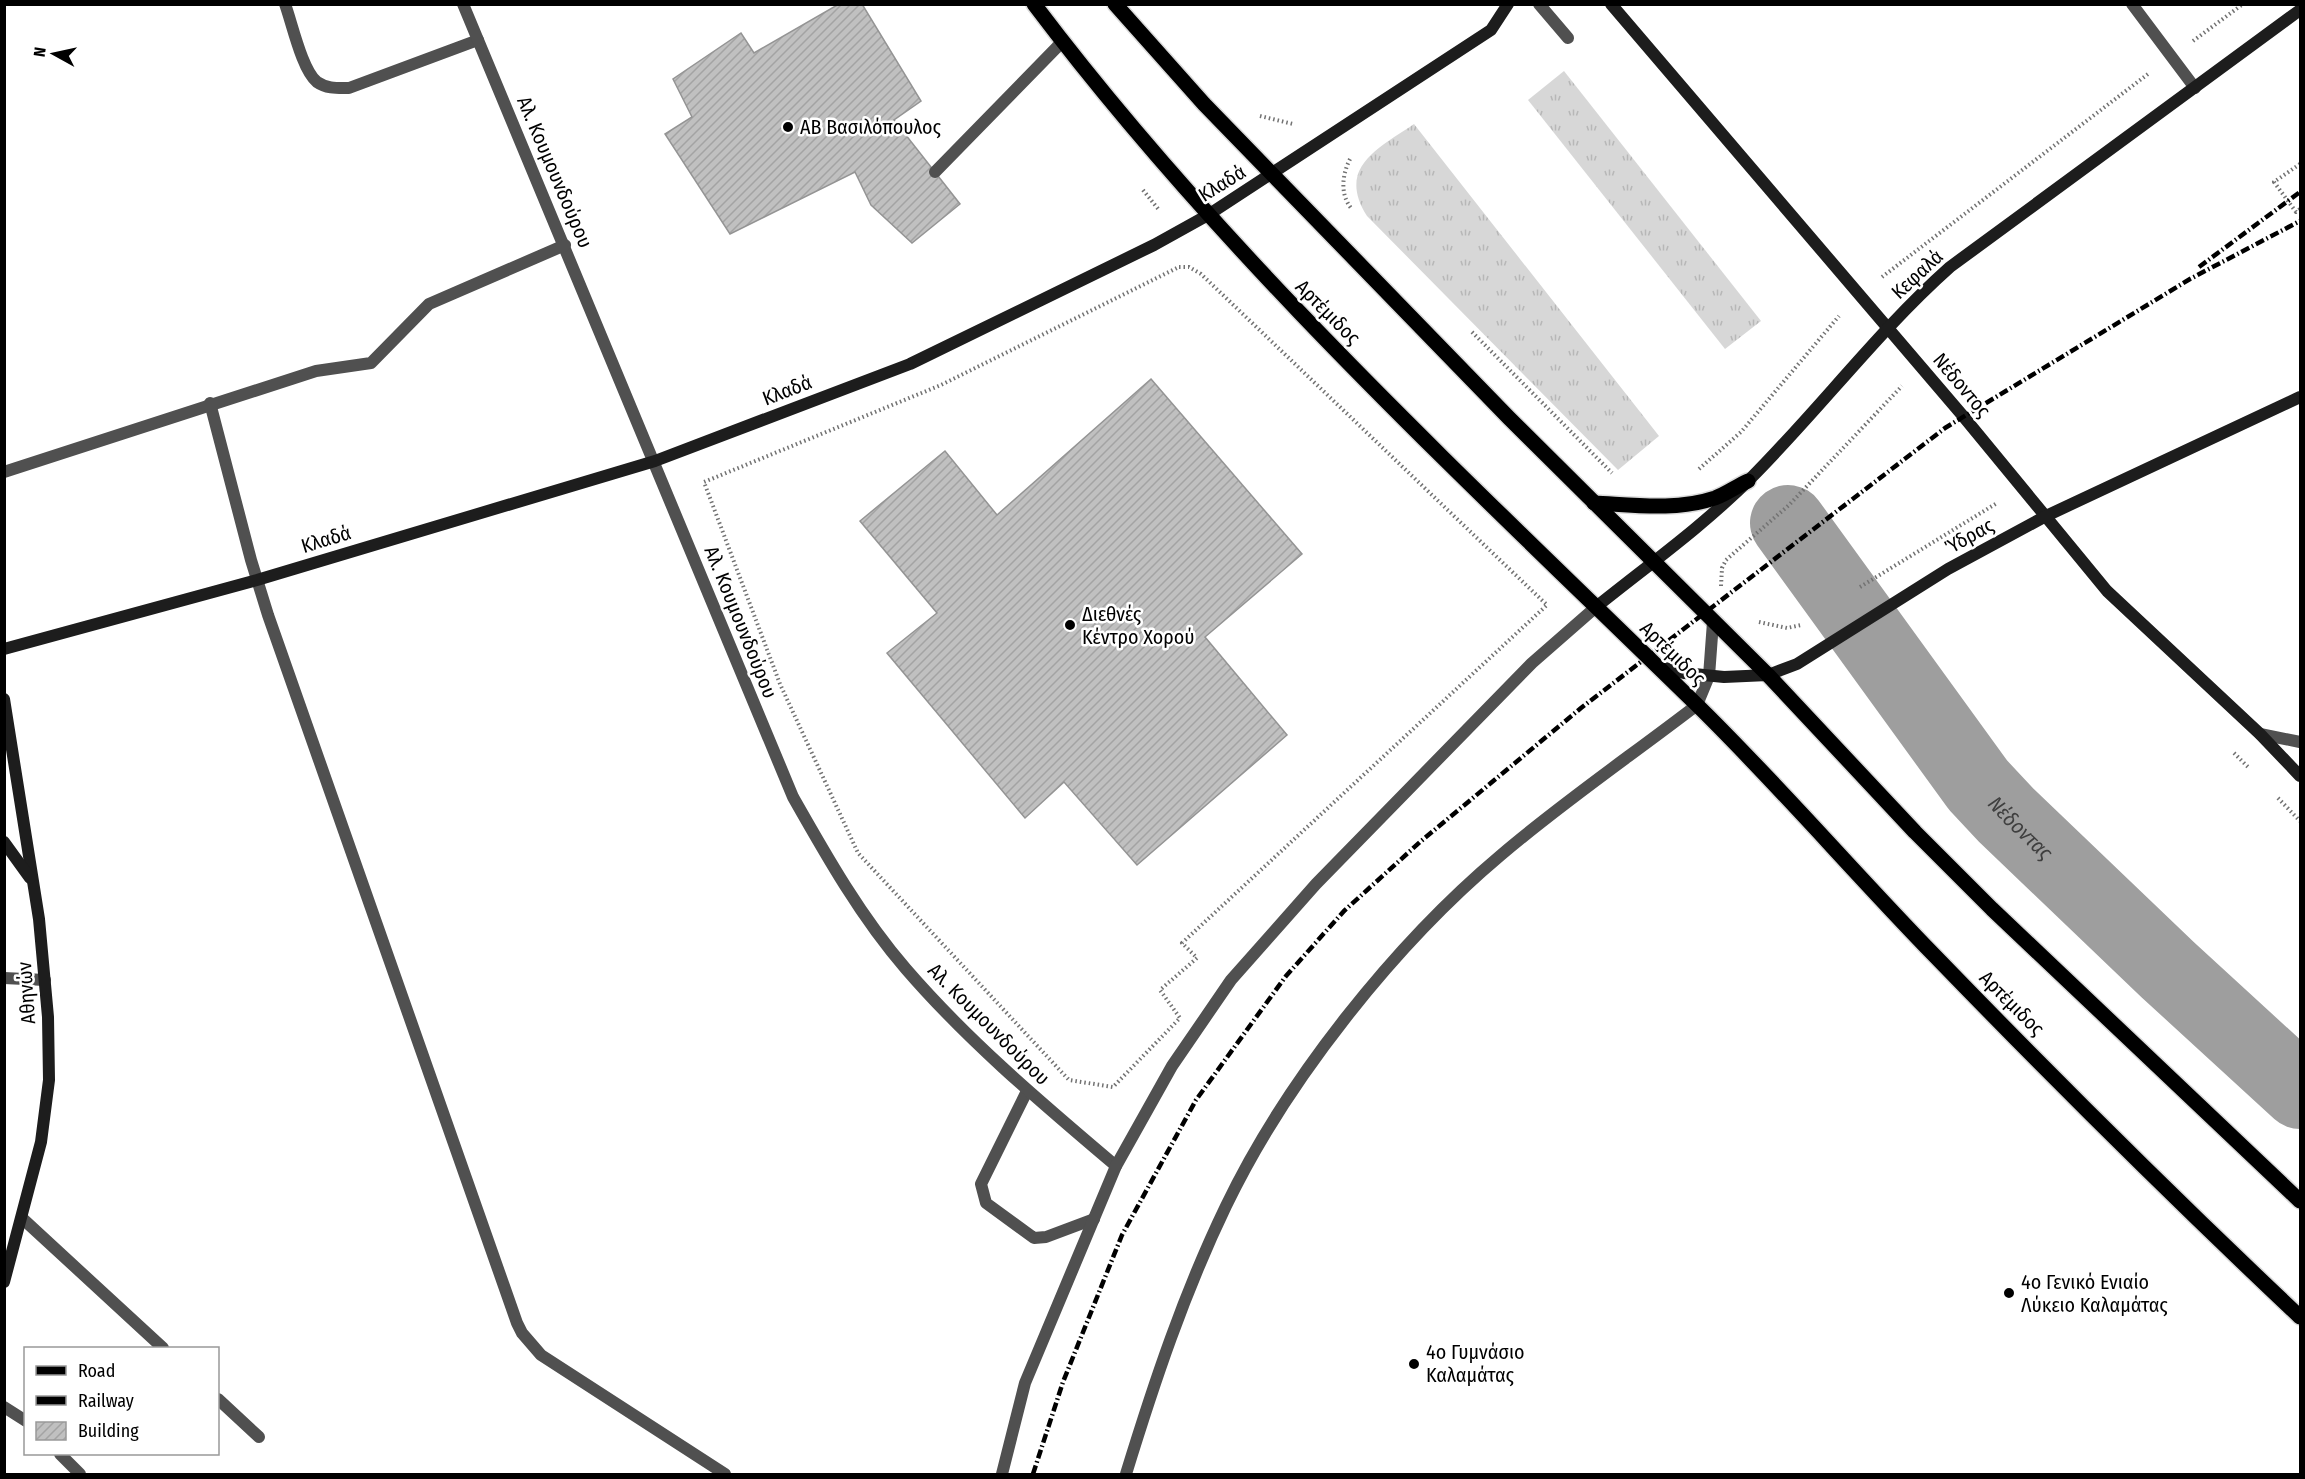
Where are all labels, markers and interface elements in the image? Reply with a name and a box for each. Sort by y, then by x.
north arrow [24,24,84,84]
text: N [30,46,50,58]
street label: Αλ. Κουμουνδούρου [512,93,598,251]
place label: ΑΒ Βασιλόπουλος [800,115,941,139]
marker: ΑΒ Βασιλόπουλος [781,120,795,134]
street label: Κλαδά [1194,159,1250,207]
street label: Κεφαλά [1886,244,1948,304]
street label: Αρτέμιδος [1291,275,1366,350]
street label: Νέδοντος [1928,348,1996,422]
street label: Κλαδά [759,370,815,410]
street label: Ύδρας [1940,513,1998,559]
street label: Κλαδά [298,520,354,558]
street label: Αλ. Κουμουνδούρου [699,542,783,702]
place label: Διεθνές Κέντρο Χορού [1082,602,1194,649]
street label: Αρτέμιδος [1635,616,1711,690]
marker: Διεθνές Κέντρο Χορού [1063,618,1077,632]
water label: Νέδoντας [1982,791,2059,866]
street label: Αλ. Κουμουνδούρου [923,958,1055,1090]
street label: Αθηνών [12,961,40,1025]
street label: Αρτέμιδος [1975,966,2050,1041]
place label: 4ο Γενικό Ενιαίο Λύκειο Καλαμάτας [2021,1270,2168,1317]
marker: 4ο Γενικό Ενιαίο Λύκειο Καλαμάτας [2002,1286,2016,1300]
place label: 4ο Γυμνάσιο Καλαμάτας [1426,1340,1524,1387]
legend [24,1347,219,1455]
marker: 4ο Γυμνάσιο Καλαμάτας [1407,1357,1421,1371]
text: Road [78,1360,115,1382]
text: Railway [78,1390,134,1412]
text: Building [78,1420,139,1442]

